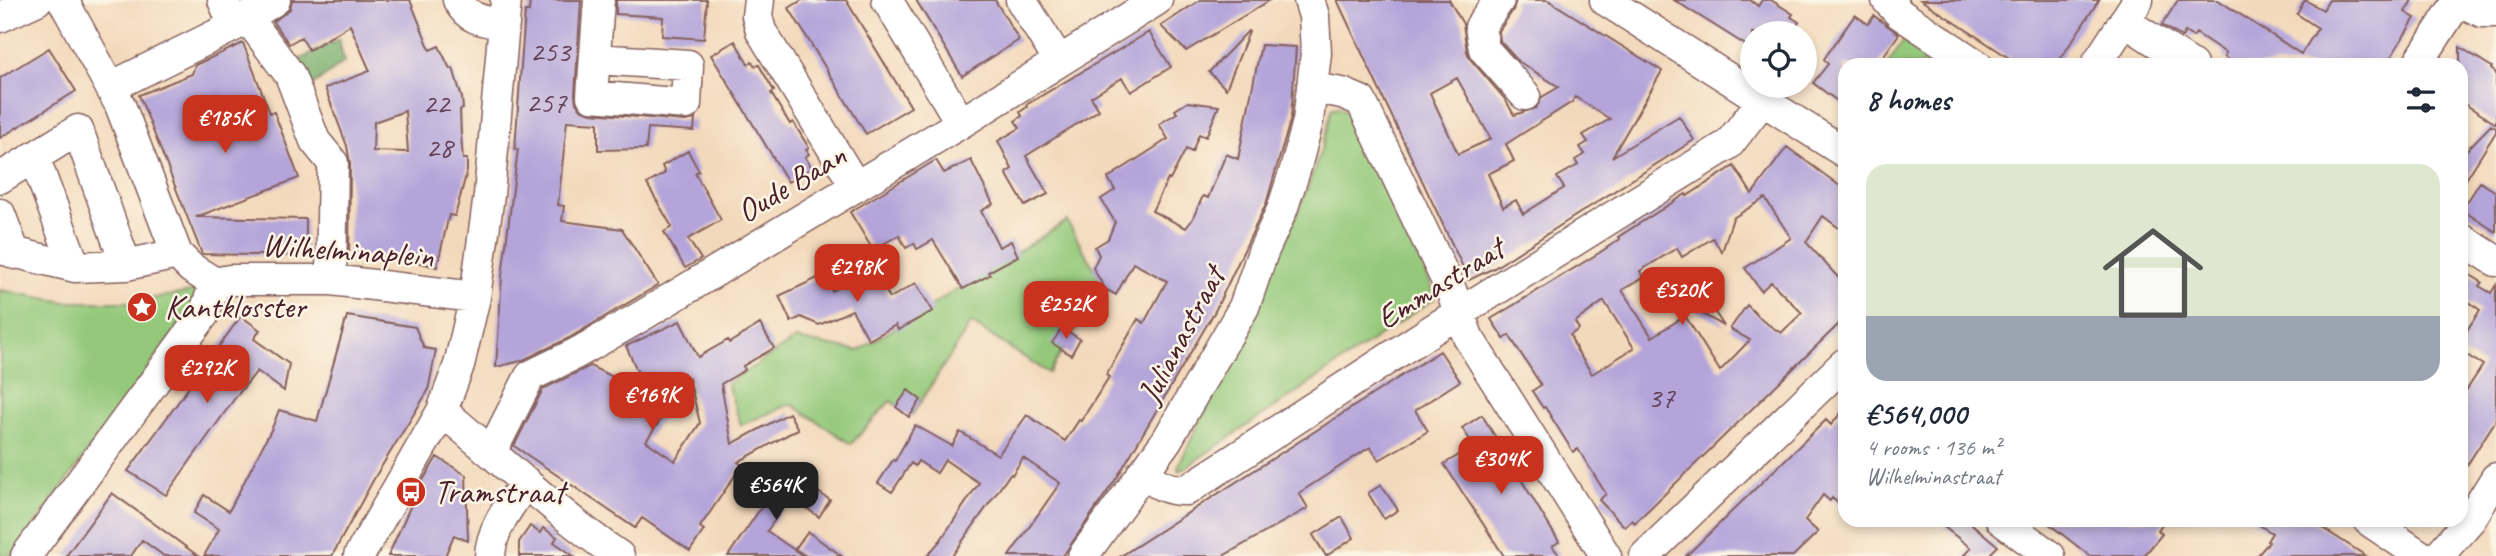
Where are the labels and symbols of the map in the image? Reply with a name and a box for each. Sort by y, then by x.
house number: 253 [530,32,573,70]
house number: 257 [526,83,568,121]
house number: 22 [423,84,452,122]
pin: €185K [176,96,274,155]
house number: 28 [426,128,455,166]
street label: Oude Baan [729,134,853,232]
street label: Wilhelminaplein [261,223,435,277]
street label: Emmastraat [1369,225,1515,339]
pin: €298K [808,244,906,304]
street label: Julianastraat [1127,256,1236,412]
pin: €520K [1633,268,1731,327]
pin: €252K [1017,282,1115,341]
place label: Kantklosster [165,286,308,328]
place icon: Kantklosster [125,290,159,324]
pin: €292K [158,346,256,405]
pin: €169K [603,372,701,432]
house number: 37 [1648,378,1676,416]
pin: €304K [1452,436,1550,496]
pin: €564K [727,462,825,522]
place label: Tramstraat [434,471,569,513]
bus stop icon: Tramstraat [394,475,428,509]

